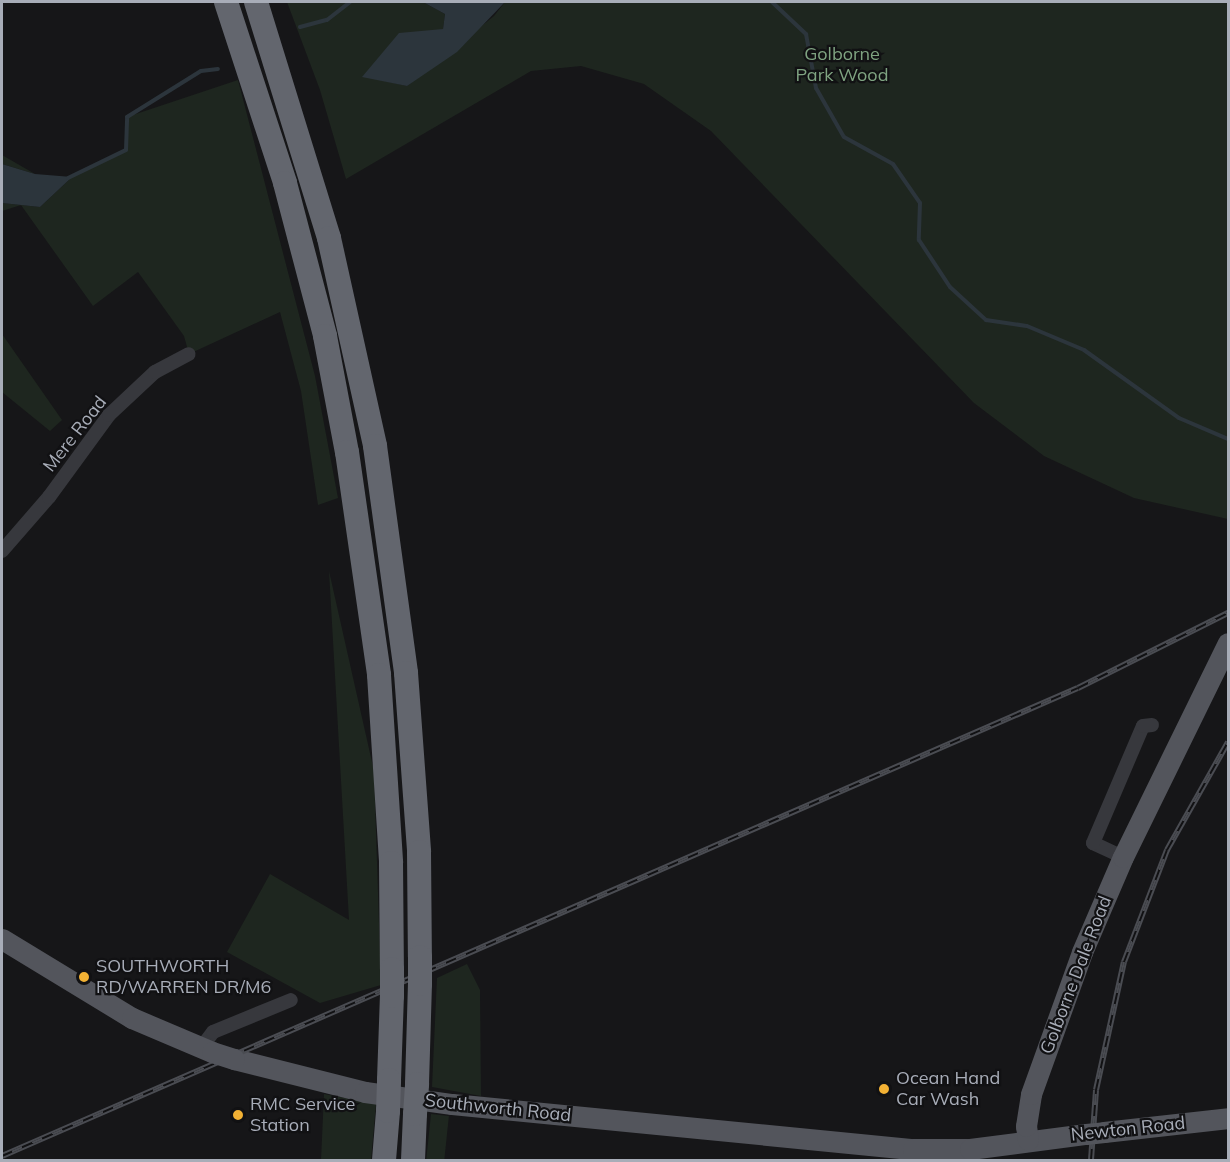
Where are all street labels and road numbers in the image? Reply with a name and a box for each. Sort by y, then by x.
street label: Mere Road [39,392,111,476]
street label: Golborne Dale Road [1036,893,1116,1057]
street label: Southworth Road [424,1090,572,1126]
street label: Newton Road [1070,1112,1186,1146]

